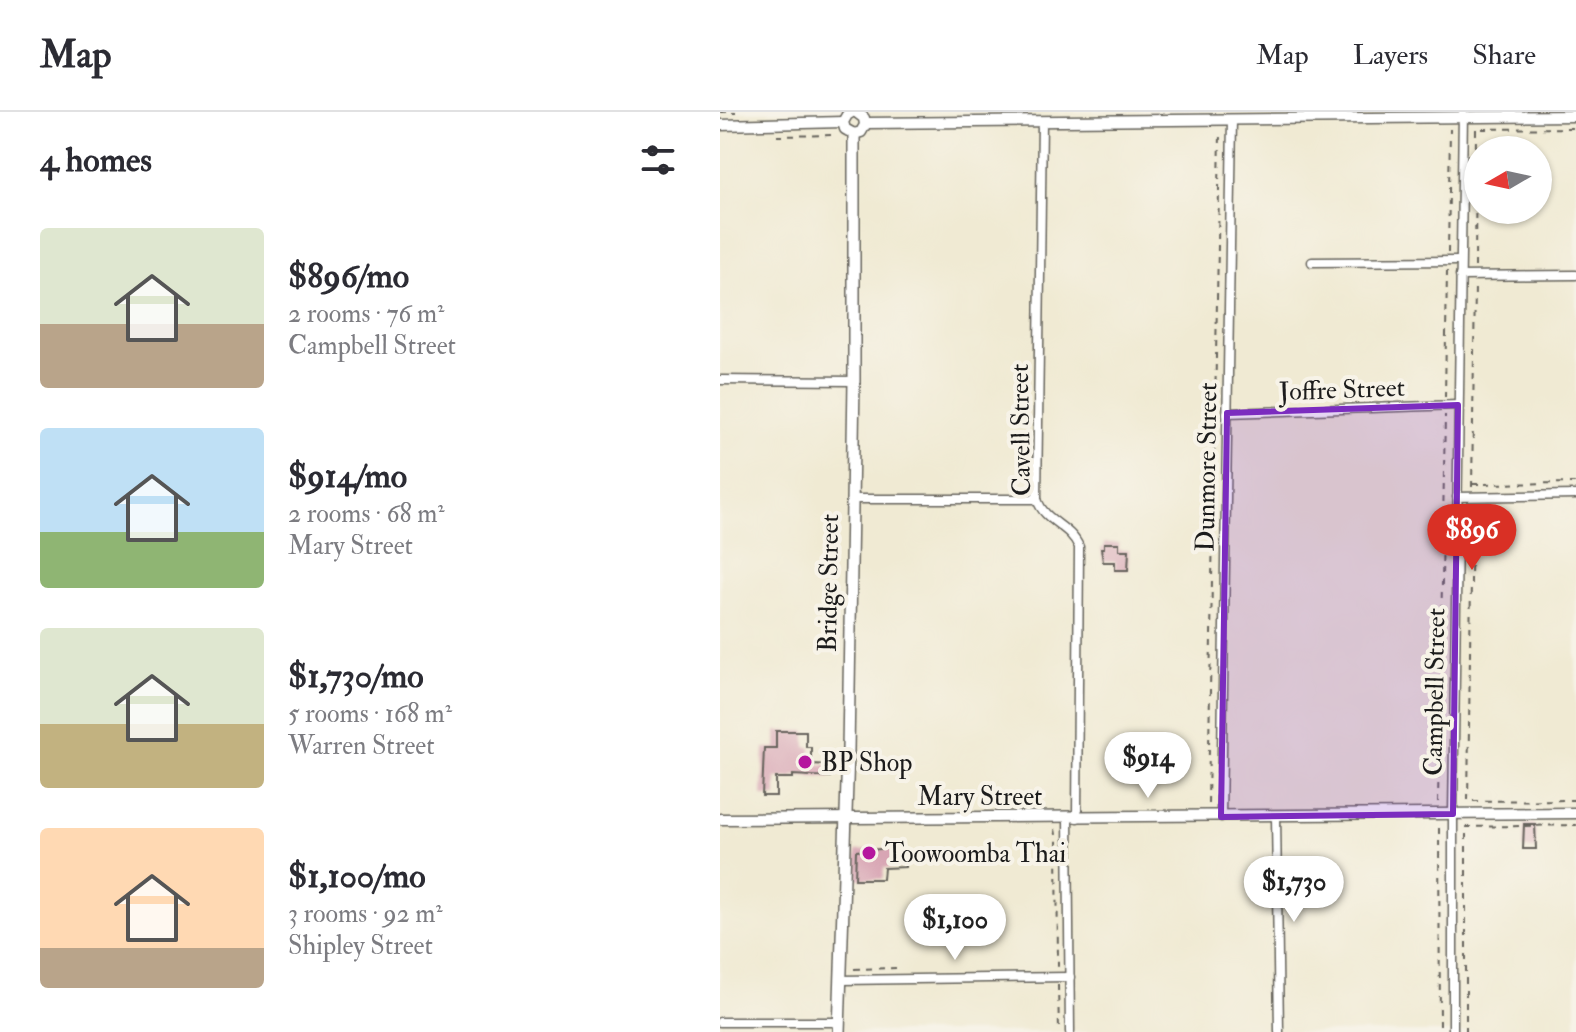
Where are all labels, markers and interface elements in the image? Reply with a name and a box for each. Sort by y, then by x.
text: Map [40,31,111,79]
text: Map [1256,38,1309,73]
text: Layers [1353,38,1428,73]
text: Share [1472,38,1536,73]
north arrow [1464,136,1552,224]
map controls [1464,136,1552,224]
icon: filters [636,138,680,182]
text: 4 homes [40,139,152,182]
text: $896/mo [288,255,409,298]
icon: home [104,260,200,356]
text: 2 rooms · 76 m² [288,298,444,330]
text: Campbell Street [288,330,456,362]
street label: Cavell Street [1004,363,1038,497]
street label: Joffre Street [1278,372,1406,408]
street label: Dunmore Street [1190,382,1224,552]
text: $914/mo [288,455,407,498]
icon: home [104,460,200,556]
text: 2 rooms · 68 m² [288,498,445,530]
pin: $896 [1425,504,1519,572]
street label: Bridge Street [812,514,846,652]
text: $896 [1445,514,1499,546]
text: Mary Street [288,530,413,562]
street label: Campbell Street [1418,608,1453,776]
text: $1,730/mo [288,655,424,698]
icon: home [104,660,200,756]
text: 5 rooms · 168 m² [288,698,452,730]
text: Warren Street [288,730,435,762]
pin: $914 [1101,732,1195,800]
text: $914 [1122,742,1174,774]
place label: BP Shop [821,747,912,780]
marker: BP Shop [796,753,814,771]
street label: Mary Street [918,781,1042,813]
place label: Toowoomba Thai [885,838,1066,870]
marker: Toowoomba Thai [860,844,878,862]
text: $1,100/mo [288,855,426,898]
pin: $1,730 [1229,856,1359,924]
icon: home [104,860,200,956]
text: $1,730 [1262,866,1326,898]
pin: $1,100 [890,894,1020,962]
text: 3 rooms · 92 m² [288,898,443,930]
text: $1,100 [922,904,988,936]
text: Shipley Street [288,930,433,962]

